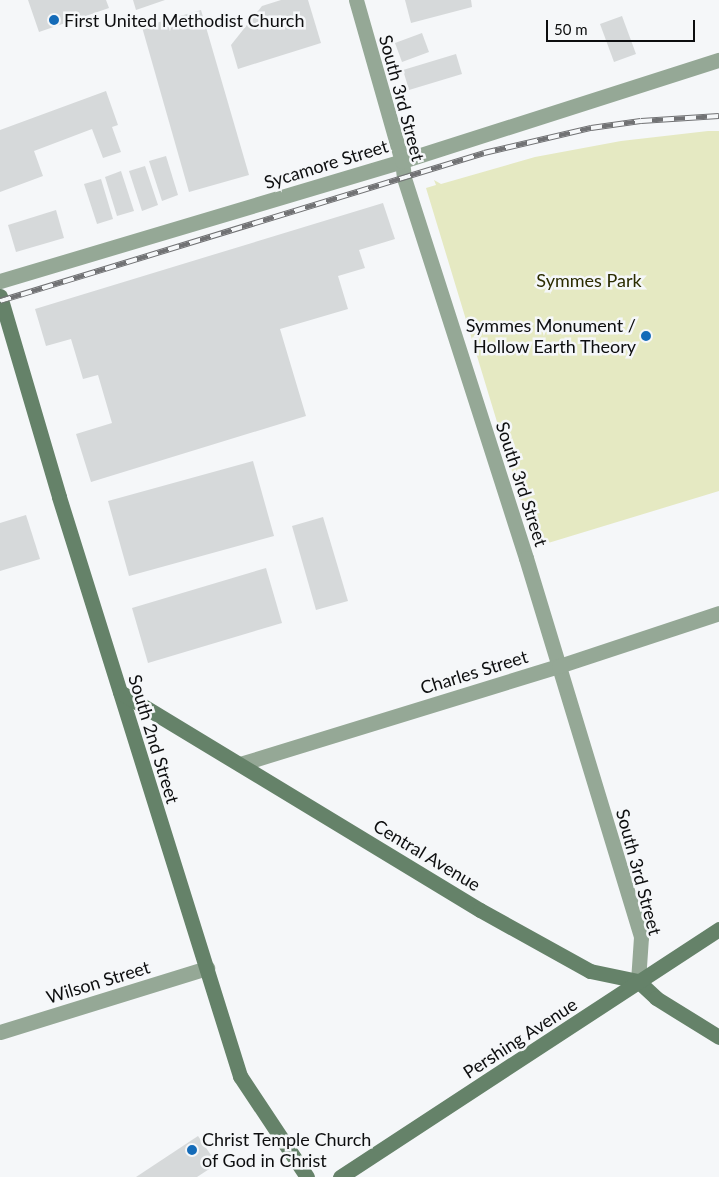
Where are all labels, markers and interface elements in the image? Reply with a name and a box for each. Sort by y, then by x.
place label: First United Methodist Church [64,9,305,31]
scale bar [549,10,698,42]
marker: First United Methodist Church [48,14,60,26]
text: 50 m [554,20,588,38]
street label: South 3rd Street [375,33,429,163]
street label: Sycamore Street [261,135,391,193]
park label: Symmes Park [536,269,642,291]
place label: Symmes Monument / Hollow Earth Theory [466,315,636,358]
marker: Symmes Monument / Hollow Earth Theory [640,330,652,342]
street label: South 3rd Street [492,419,552,549]
street label: Charles Street [418,645,530,699]
street label: South 2nd Street [124,672,184,806]
street label: South 3rd Street [612,807,666,937]
street label: Central Avenue [369,814,485,896]
street label: Wilson Street [44,956,152,1008]
street label: Pershing Avenue [459,993,581,1083]
place label: Christ Temple Church of God in Christ [202,1129,372,1172]
marker: Christ Temple Church of God in Christ [186,1144,198,1156]

